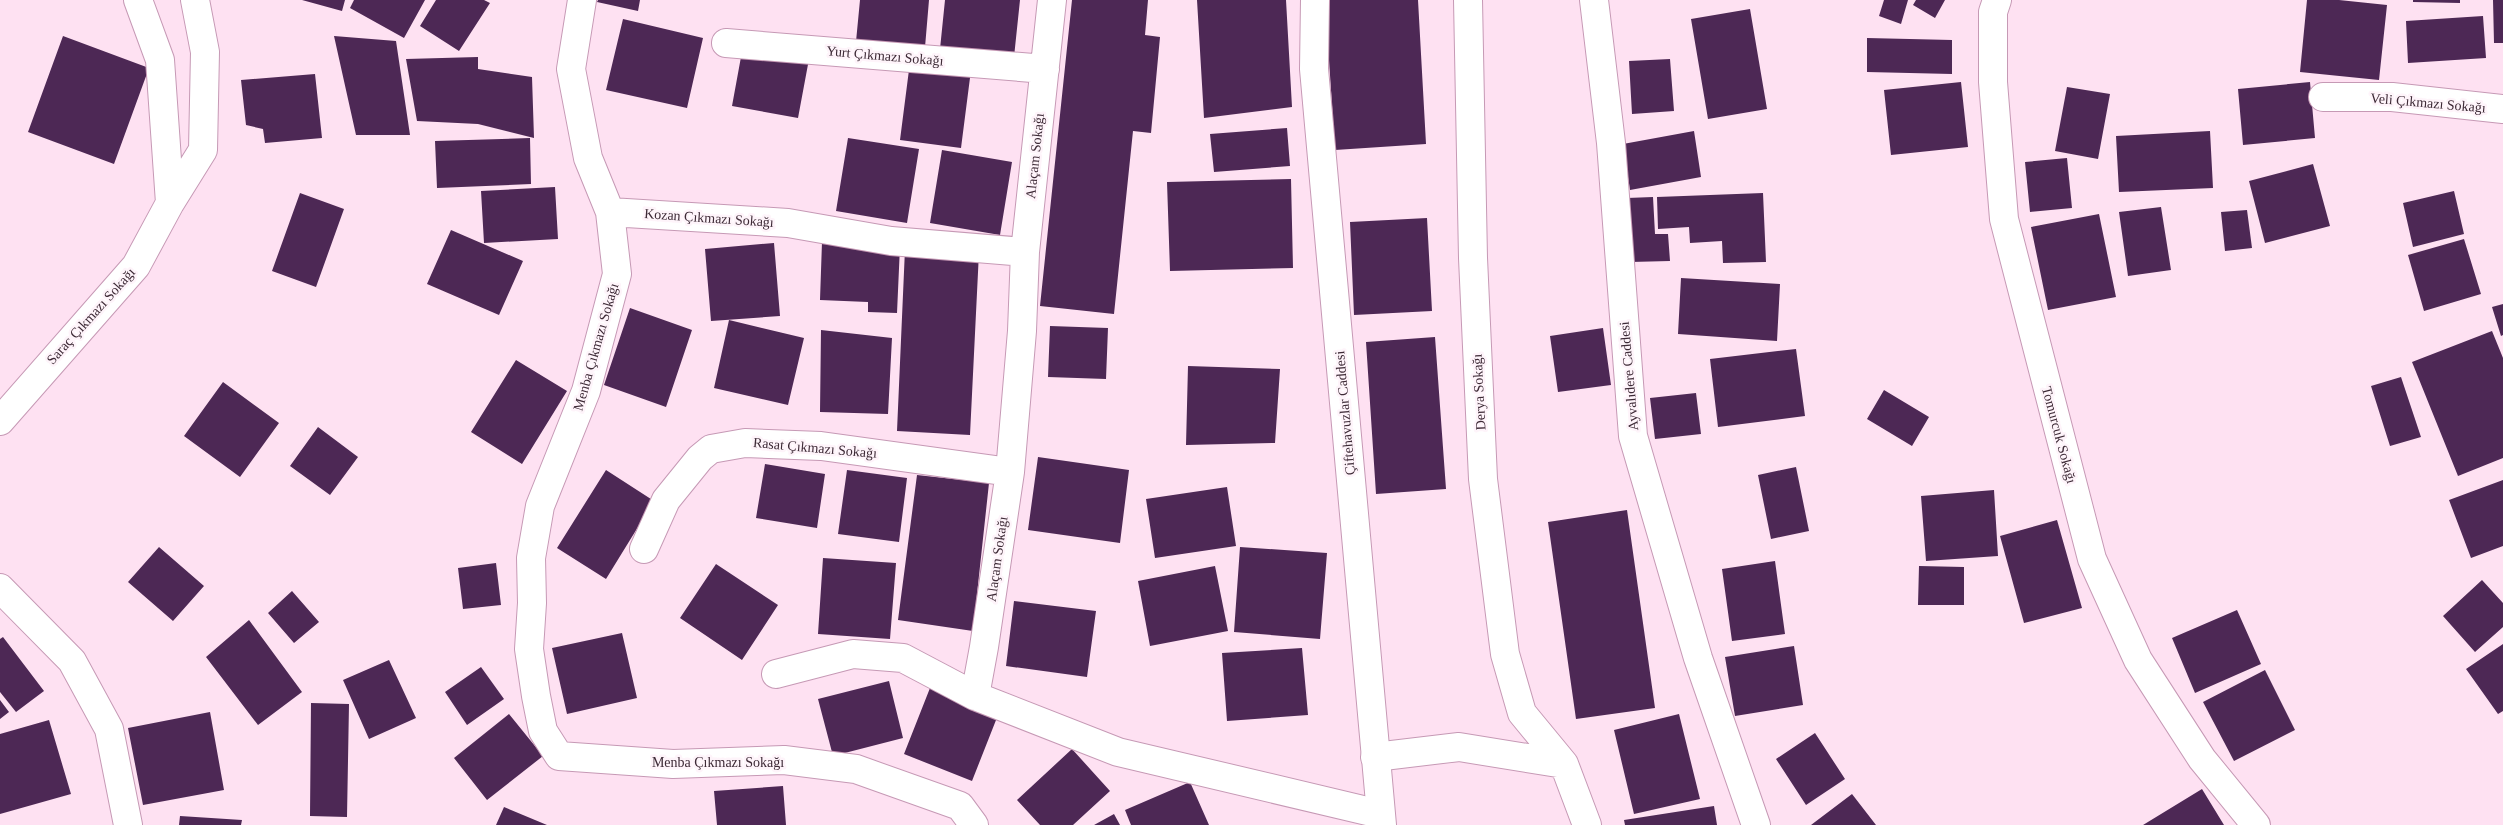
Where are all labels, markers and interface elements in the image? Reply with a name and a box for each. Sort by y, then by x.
street label: Yurt Çıkmazı Sokağı [826,43,944,69]
street label: Veli Çıkmazı Sokağı [2370,90,2486,116]
street label: Alaçam Sokağı [1023,112,1047,200]
street label: Kozan Çıkmazı Sokağı [644,206,774,230]
street label: Saraç Çıkmazı Sokağı [44,265,138,367]
street label: Menba Çıkmazı Sokağı [571,281,621,413]
street label: Ayvalıdere Caddesi [1617,321,1641,431]
street label: Çiftehavuzlar Caddesi [1332,350,1358,476]
street label: Derya Sokağı [1470,353,1488,431]
street label: Tomurcuk Sokağı [2039,385,2079,485]
street label: Rasat Çıkmazı Sokağı [752,435,878,461]
street label: Alaçam Sokağı [984,515,1010,603]
street label: Menba Çıkmazı Sokağı [652,755,784,770]

